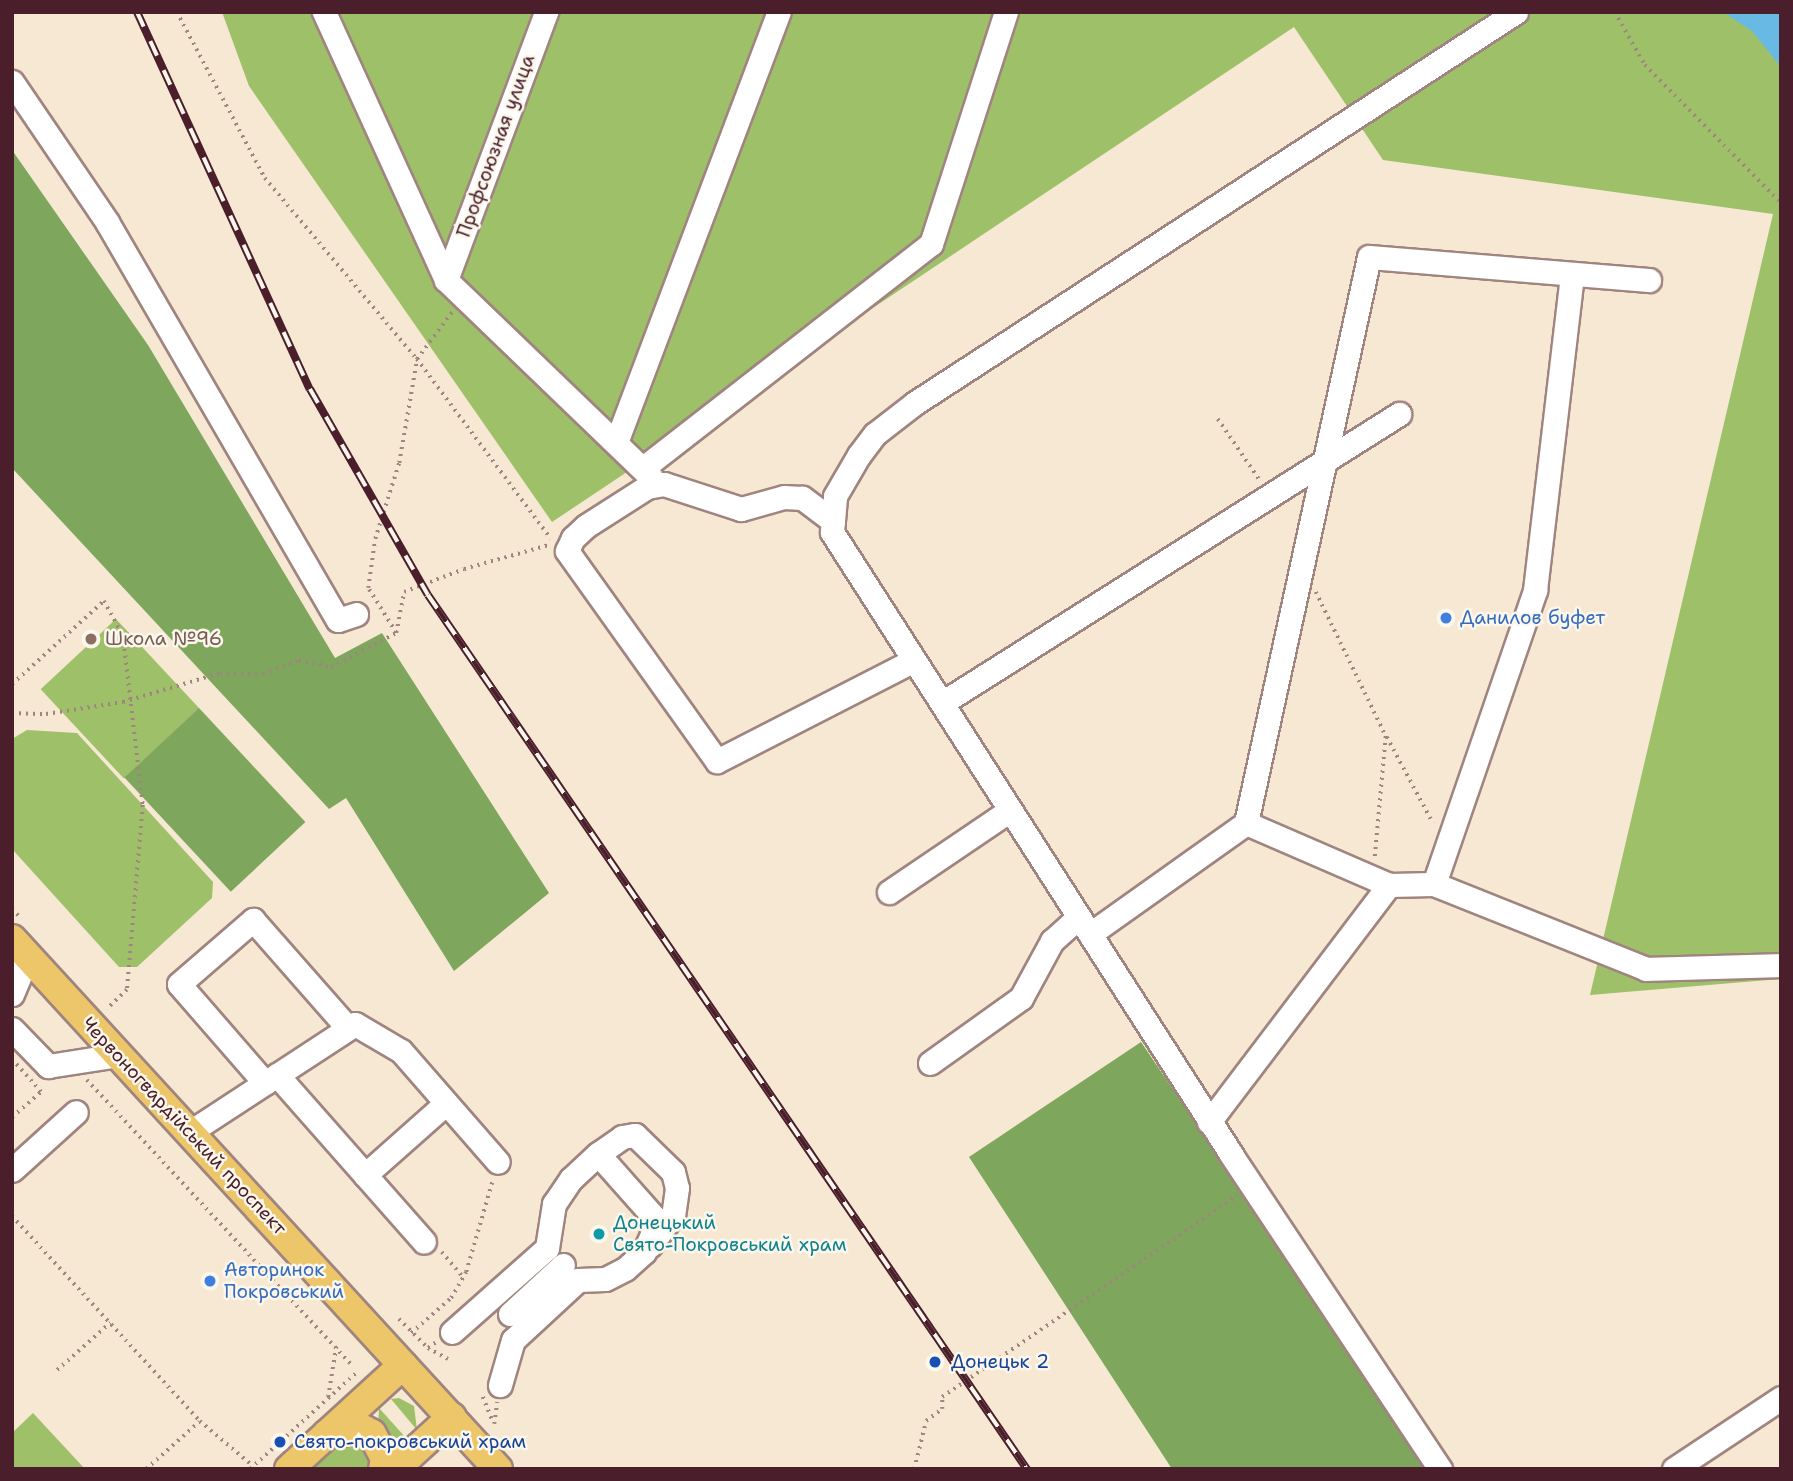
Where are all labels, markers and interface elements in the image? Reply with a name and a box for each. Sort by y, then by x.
street label: Профсоюзная улица [452,52,540,240]
place label: Данилов буфет [1460,607,1605,629]
marker: Данилов буфет [1438,610,1454,626]
place label: Школа №96 [105,628,222,650]
marker: Школа №96 [83,631,99,647]
street label: Червоногвардійський проспект [77,1012,291,1240]
place label: Донецький Свято-Покровський храм [613,1212,847,1256]
marker: Донецький Свято-Покровський храм [591,1226,607,1242]
place label: Авторинок Покровський [224,1259,344,1303]
marker: Авторинок Покровський [202,1273,218,1289]
place label: Донецьк 2 [951,1351,1049,1373]
marker: Донецьк 2 [925,1352,945,1372]
place label: Свято-покровський храм [294,1431,526,1453]
marker: Свято-покровський храм [272,1434,288,1450]

